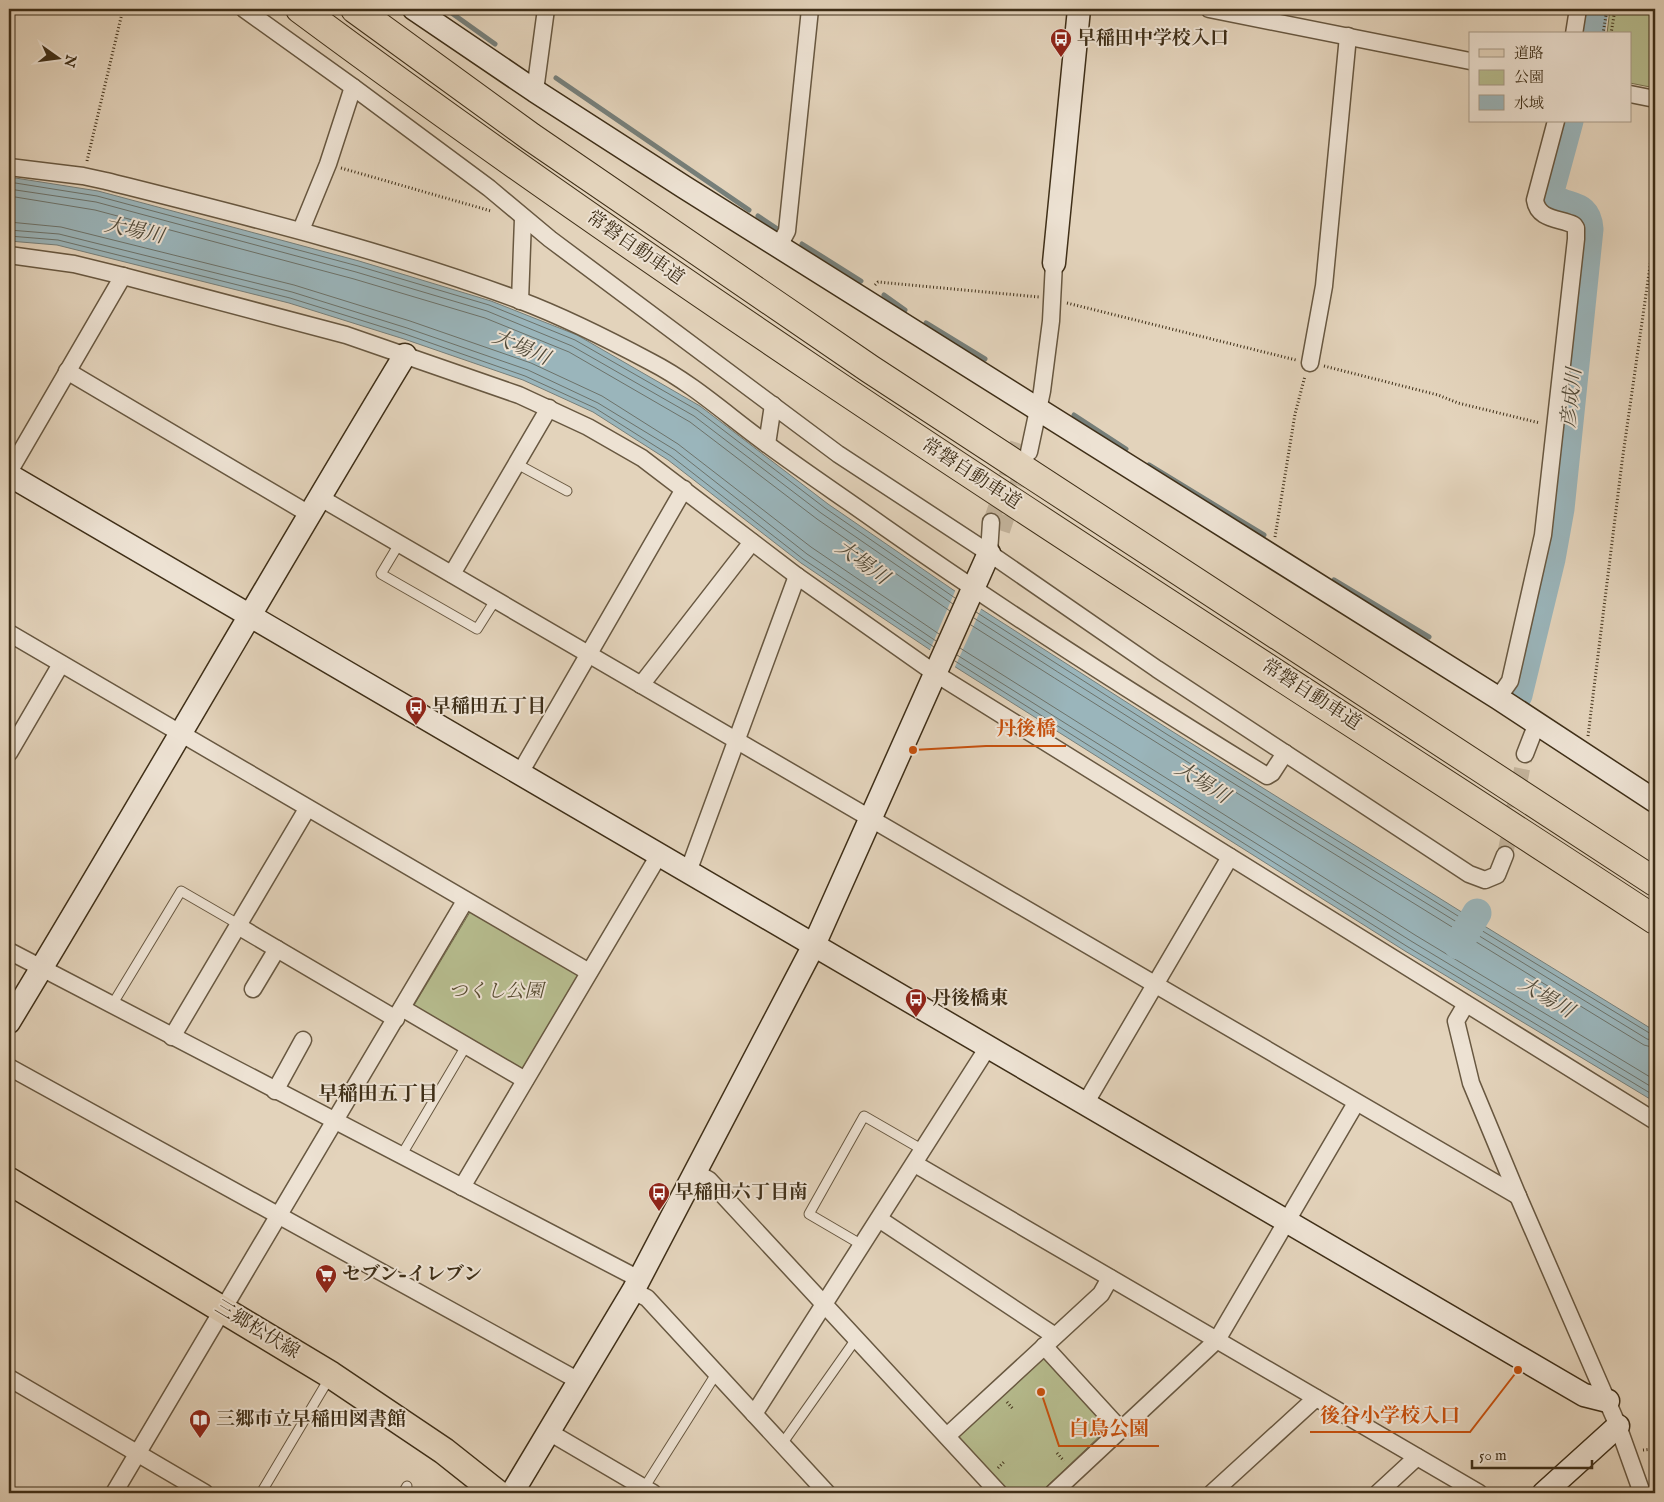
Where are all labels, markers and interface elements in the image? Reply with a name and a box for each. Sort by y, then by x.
bus stop icon: 早稲田中学校入口 [1049,27,1073,58]
place label: 早稲田中学校入口 [1077,27,1229,51]
north arrow [32,32,82,82]
legend [1469,32,1632,122]
text: 道路 [1514,44,1544,63]
text: N [59,52,80,69]
text: 公園 [1514,68,1544,87]
text: 水域 [1514,94,1544,113]
street label: 常磐自動車道 [581,205,689,291]
water label: 大場川 [102,213,168,250]
water label: 大場川 [489,325,555,372]
water label: 彦成川 [1556,365,1588,429]
street label: 常磐自動車道 [917,433,1025,515]
water label: 大場川 [830,535,895,592]
street label: 常磐自動車道 [1257,654,1365,736]
bus stop icon: 早稲田五丁目 [404,695,428,726]
place label: 早稲田五丁目 [432,695,546,719]
callout: 丹後橋 [986,711,1066,746]
text: 丹後橋 [996,717,1056,742]
water label: 大場川 [1170,757,1236,811]
water label: 大場川 [1514,972,1580,1025]
park label: つくし公園 [448,980,546,1004]
bus stop icon: 丹後橋東 [904,987,928,1018]
place label: 丹後橋東 [932,987,1008,1011]
district label: 早稲田五丁目 [318,1082,438,1107]
bus stop icon: 早稲田六丁目南 [647,1181,671,1212]
place label: 早稲田六丁目南 [675,1181,808,1205]
supermarket icon: セブン-イレブン [314,1263,338,1294]
place label: セブン-イレブン [342,1263,482,1287]
street label: 三郷松伏線 [210,1295,304,1365]
callout: 後谷小学校入口 [1310,1397,1470,1432]
text: 後谷小学校入口 [1320,1404,1460,1429]
library icon: 三郷市立早稲田図書館 [188,1408,212,1439]
place label: 三郷市立早稲田図書館 [216,1408,406,1432]
callout: 白鳥公園 [1059,1411,1159,1446]
text: 白鳥公園 [1069,1417,1149,1442]
scale bar [1472,1437,1592,1469]
text: 50 m [1479,1446,1507,1465]

